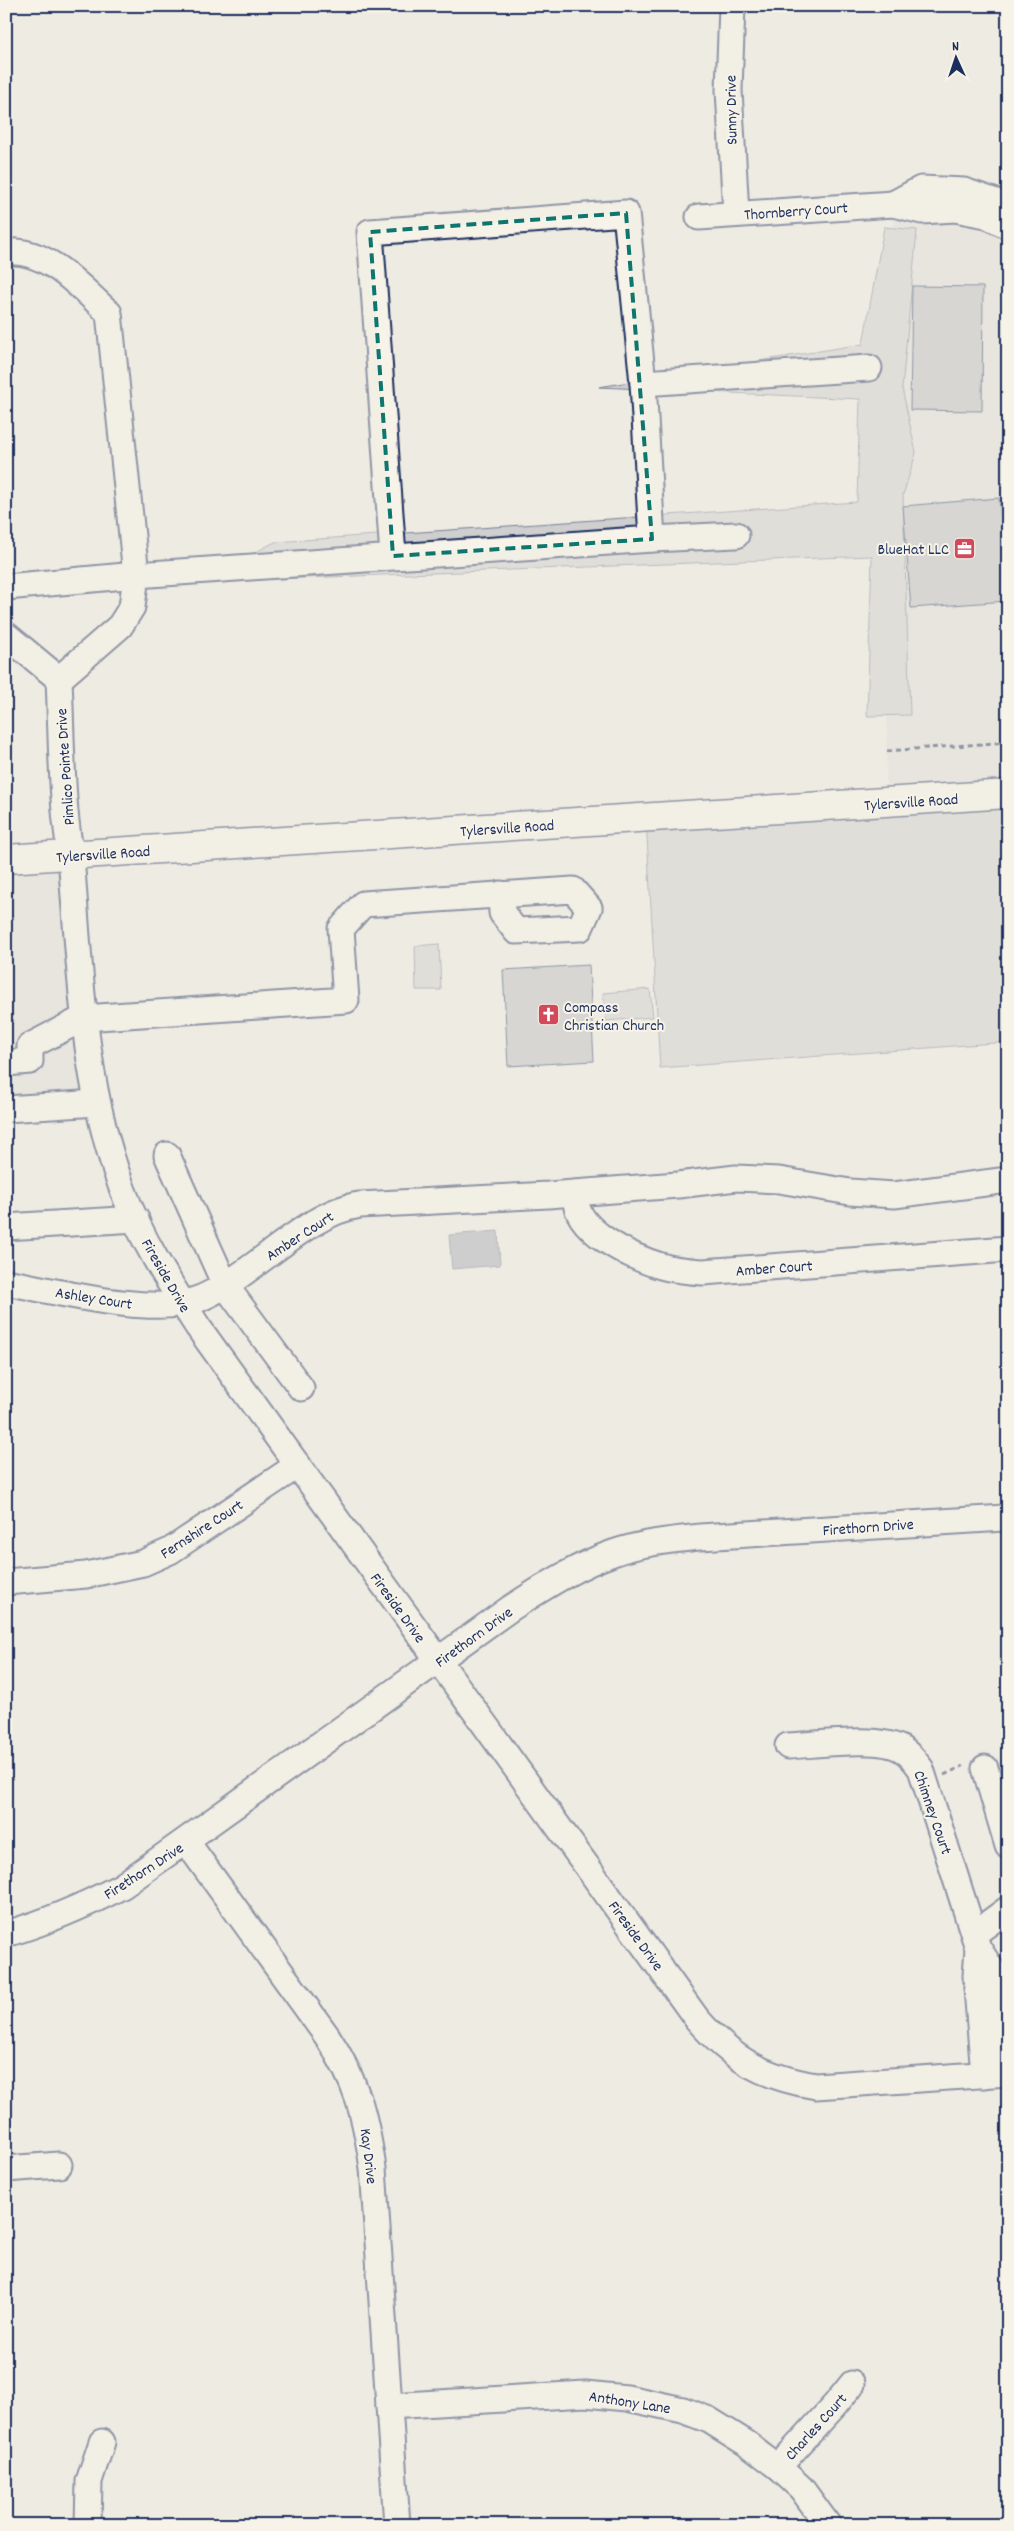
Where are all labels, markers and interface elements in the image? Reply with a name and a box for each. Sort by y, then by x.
north arrow [932,32,982,82]
text: N [951,37,959,57]
street label: Sunny Drive [720,75,745,145]
street label: Thornberry Court [744,197,849,228]
office icon: BlueHat LLC [953,536,977,560]
place label: BlueHat LLC [877,539,949,562]
street label: Pimlico Pointe Drive [51,708,82,826]
street label: Tylersville Road [863,789,959,818]
street label: Tylersville Road [459,815,555,844]
street label: Tylersville Road [55,841,151,870]
place label: Compass Christian Church [564,997,664,1038]
church icon: Compass Christian Church [536,1003,560,1027]
street label: Amber Court [262,1206,339,1268]
street label: Fireside Drive [134,1235,195,1317]
street label: Amber Court [735,1255,814,1284]
street label: Ashley Court [54,1282,134,1317]
street label: Fernshire Court [156,1495,248,1566]
street label: Firethorn Drive [822,1514,914,1543]
street label: Fireside Drive [364,1569,430,1648]
street label: Firethorn Drive [431,1602,518,1674]
street label: Chimney Court [907,1768,957,1858]
street label: Firethorn Drive [100,1838,189,1907]
street label: Fireside Drive [602,1897,668,1976]
street label: Kay Drive [353,2127,382,2185]
street label: Anthony Lane [587,2386,672,2421]
street label: Charles Court [780,2389,853,2466]

